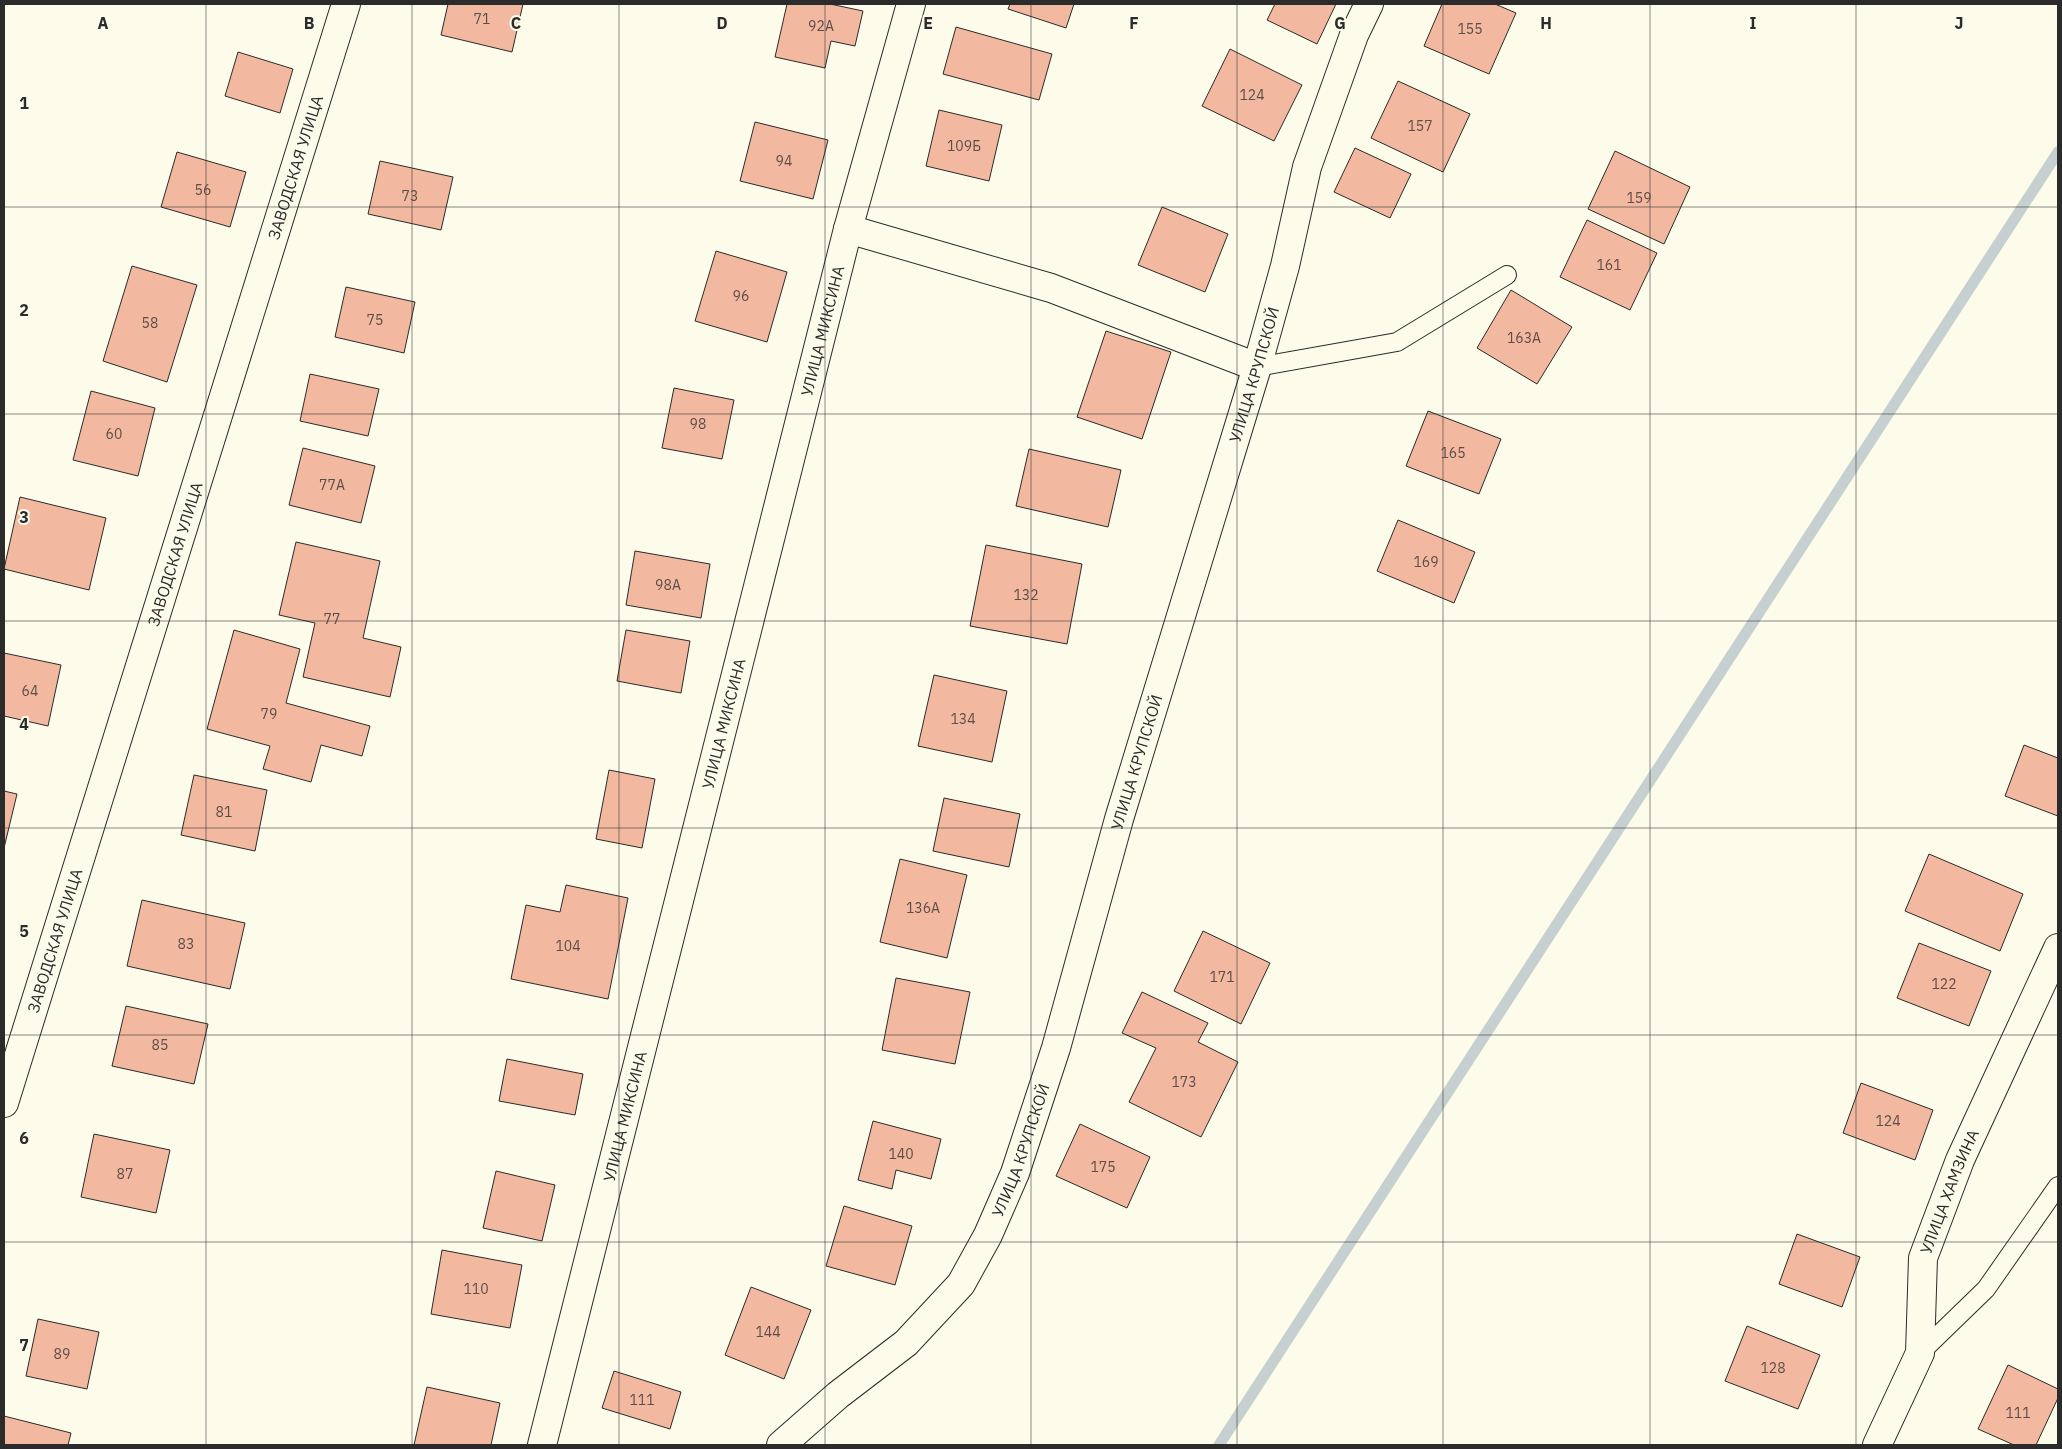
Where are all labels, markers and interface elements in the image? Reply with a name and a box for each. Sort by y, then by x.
house number: 71 [474,10,490,28]
text: A [98,13,109,33]
text: B [304,13,315,33]
text: C [511,13,521,33]
text: D [716,13,728,33]
text: E [923,13,933,33]
text: F [1129,13,1139,33]
text: G [1334,13,1346,33]
text: H [1540,13,1552,33]
text: I [1750,13,1757,33]
text: J [1955,13,1963,33]
house number: 92А [808,17,834,35]
house number: 155 [1457,20,1483,38]
house number: 124 [1239,86,1265,104]
text: 1 [19,93,29,113]
street label: ЗАВОДСКАЯ УЛИЦА [263,93,327,242]
house number: 157 [1407,117,1433,135]
house number: 109Б [947,137,981,155]
house number: 94 [776,152,792,170]
house number: 56 [195,181,211,199]
house number: 73 [402,187,418,205]
house number: 159 [1626,189,1652,207]
house number: 161 [1596,256,1622,274]
street label: УЛИЦА МИКСИНА [796,263,848,398]
house number: 96 [733,287,749,305]
text: 2 [19,300,29,320]
street label: УЛИЦА КРУПСКОЙ [1225,305,1283,445]
house number: 75 [367,311,383,329]
house number: 58 [142,314,158,332]
house number: 163А [1507,329,1541,347]
house number: 98 [690,415,706,433]
house number: 60 [106,425,122,443]
house number: 165 [1440,444,1466,462]
house number: 77А [319,476,345,494]
street label: ЗАВОДСКАЯ УЛИЦА [143,479,207,629]
text: 3 [19,507,29,527]
house number: 169 [1413,553,1439,571]
house number: 98А [655,576,681,594]
house number: 132 [1013,586,1039,604]
house number: 77 [324,610,340,628]
street label: УЛИЦА МИКСИНА [698,656,750,791]
house number: 64 [22,682,38,700]
street label: УЛИЦА КРУПСКОЙ [1106,692,1166,832]
house number: 79 [261,705,277,723]
house number: 134 [950,710,976,728]
text: 4 [19,714,29,734]
house number: 81 [216,803,232,821]
street label: ЗАВОДСКАЯ УЛИЦА [23,866,86,1015]
house number: 136А [906,899,940,917]
text: 5 [19,921,29,941]
house number: 83 [178,935,194,953]
house number: 104 [555,937,581,955]
house number: 171 [1209,968,1235,986]
house number: 122 [1931,975,1957,993]
house number: 85 [152,1036,168,1054]
street label: УЛИЦА МИКСИНА [599,1049,651,1184]
house number: 173 [1171,1073,1197,1091]
street label: УЛИЦА КРУПСКОЙ [987,1081,1054,1220]
house number: 124 [1875,1112,1901,1130]
street label: УЛИЦА ХАМЗИНА [1916,1126,1983,1257]
text: 6 [19,1128,29,1148]
house number: 140 [888,1145,914,1163]
house number: 175 [1090,1158,1116,1176]
house number: 87 [117,1165,133,1183]
house number: 110 [463,1280,489,1298]
house number: 144 [755,1323,781,1341]
text: 7 [19,1335,29,1355]
house number: 89 [54,1345,70,1363]
house number: 128 [1760,1359,1786,1377]
house number: 111 [629,1391,655,1409]
house number: 111 [2005,1404,2031,1422]

